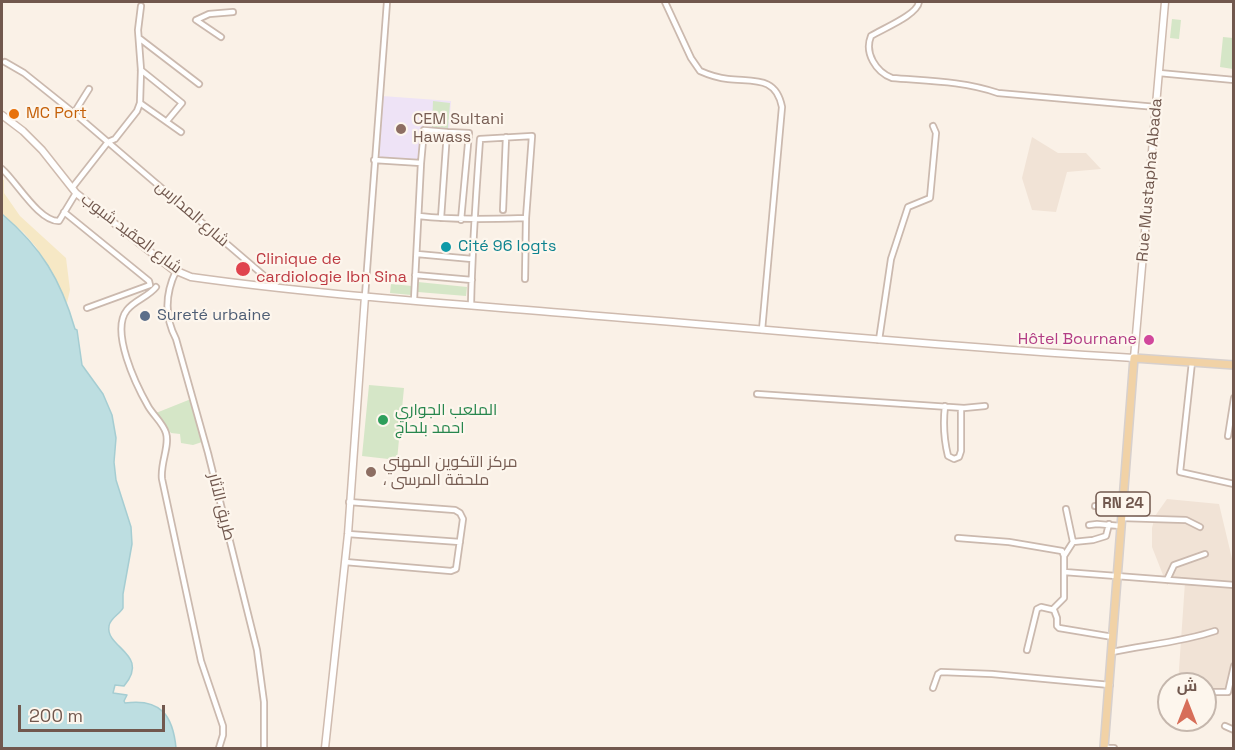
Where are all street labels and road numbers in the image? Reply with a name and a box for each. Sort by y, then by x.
street label: Rue Mustapha Abada [1133,97,1167,263]
street label: شارع المدارس [151,177,233,251]
street label: شارع العقيد شبوب [77,190,185,278]
street label: طريق الآثار [203,471,239,543]
road number: RN 24 [1096,492,1150,516]

